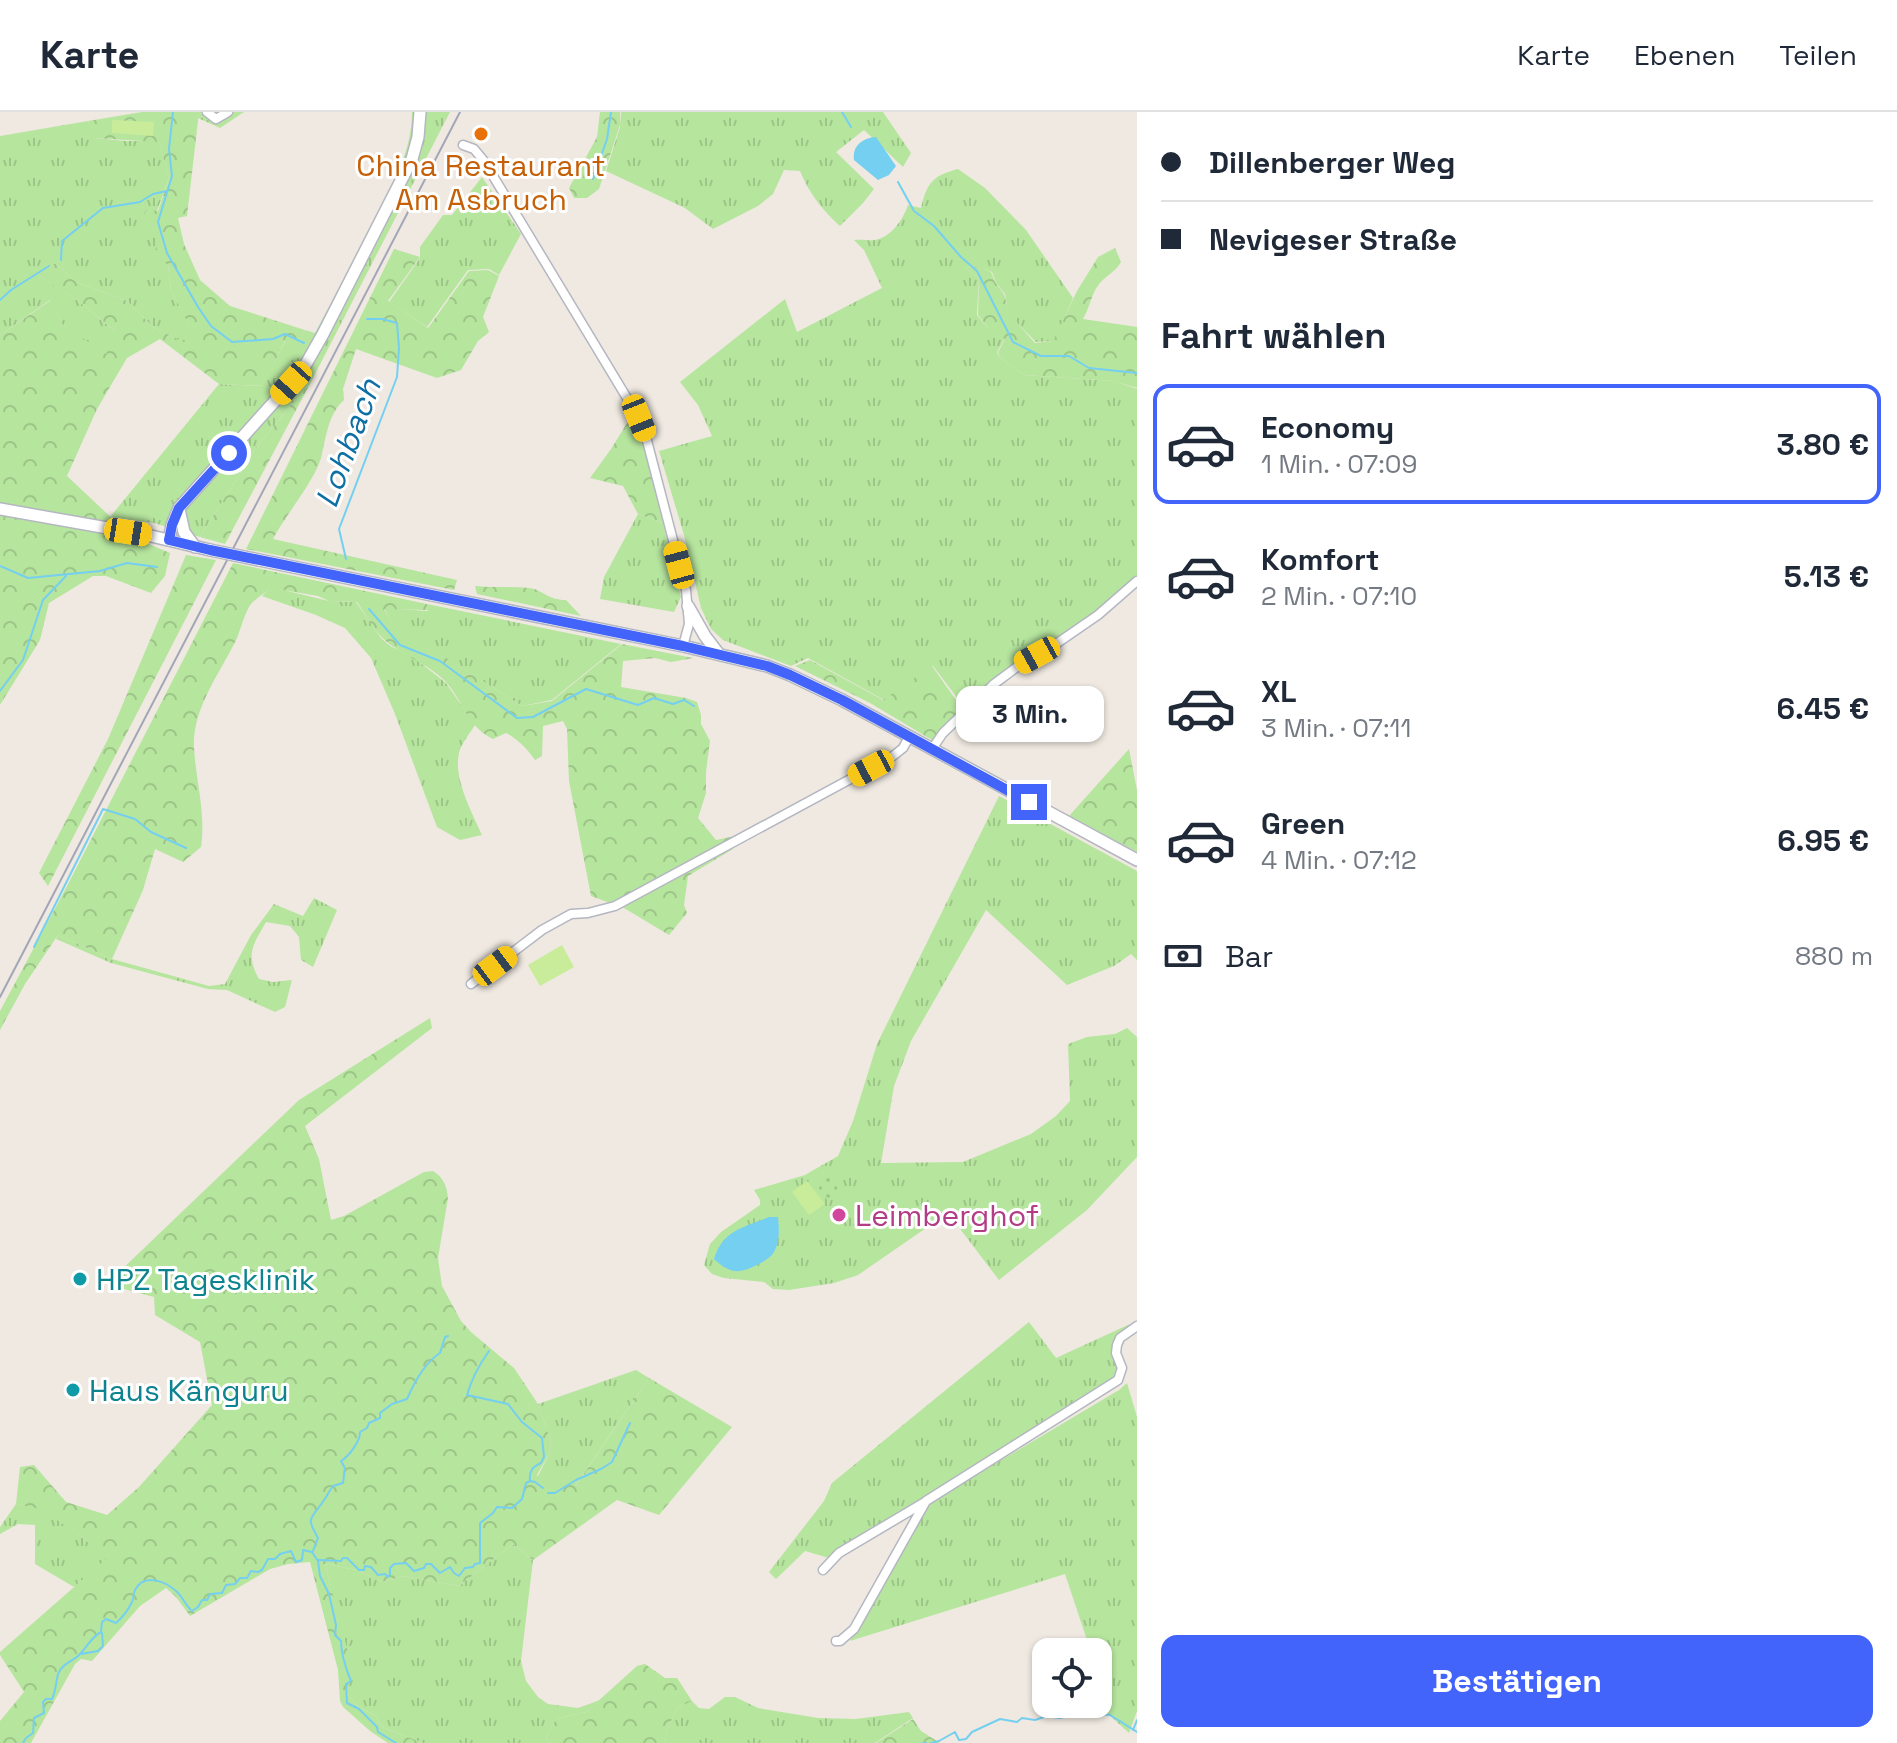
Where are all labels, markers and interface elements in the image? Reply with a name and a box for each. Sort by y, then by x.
text: Karte [40,31,139,79]
text: Karte [1517,37,1590,73]
text: Ebenen [1634,37,1735,73]
text: Teilen [1779,37,1857,73]
marker: China Restaurant Am Asbruch [472,125,490,143]
text: Dillenberger Weg [1209,143,1455,182]
place label: China Restaurant Am Asbruch [356,146,606,219]
text: Nevigeser Straße [1209,220,1457,259]
text: Fahrt wählen [1161,313,1386,359]
car [266,357,316,409]
water label: Lohbach [306,372,390,513]
car [619,391,659,445]
icon: car [1165,408,1237,480]
text: Economy [1261,408,1394,447]
text: 3.80 € [1776,425,1869,464]
route start [211,435,247,471]
text: 1 Min. · 07:09 [1261,447,1417,481]
car [102,516,154,548]
car [661,539,697,591]
icon: car [1165,540,1237,612]
text: Komfort [1261,540,1379,579]
text: 5.13 € [1784,557,1869,596]
text: 2 Min. · 07:10 [1261,579,1417,613]
car [1010,633,1064,677]
icon: car [1165,672,1237,744]
text: XL [1261,672,1297,711]
callout: 3 Min. [955,686,1103,742]
text: 6.45 € [1777,689,1869,728]
text: 3 Min. [992,697,1068,731]
text: 3 Min. · 07:11 [1261,711,1411,745]
car [844,746,898,790]
route end [1011,784,1047,820]
icon: car [1165,804,1237,876]
text: Green [1261,804,1345,843]
text: 6.95 € [1777,821,1869,860]
text: 4 Min. · 07:12 [1261,843,1417,877]
icon: cash [1161,934,1205,978]
text: Bar [1225,937,1273,976]
text: 880 m [1795,939,1873,973]
car [469,942,521,990]
place label: Leimberghof [855,1196,1039,1235]
marker: Leimberghof [830,1206,848,1224]
place label: HPZ Tagesklinik [96,1260,315,1299]
marker: HPZ Tagesklinik [71,1270,89,1288]
place label: Haus Känguru [89,1371,289,1410]
marker: Haus Känguru [64,1381,82,1399]
button: Bestätigen [1161,1635,1873,1727]
map controls [1032,1638,1112,1718]
button: locate [1032,1638,1112,1718]

